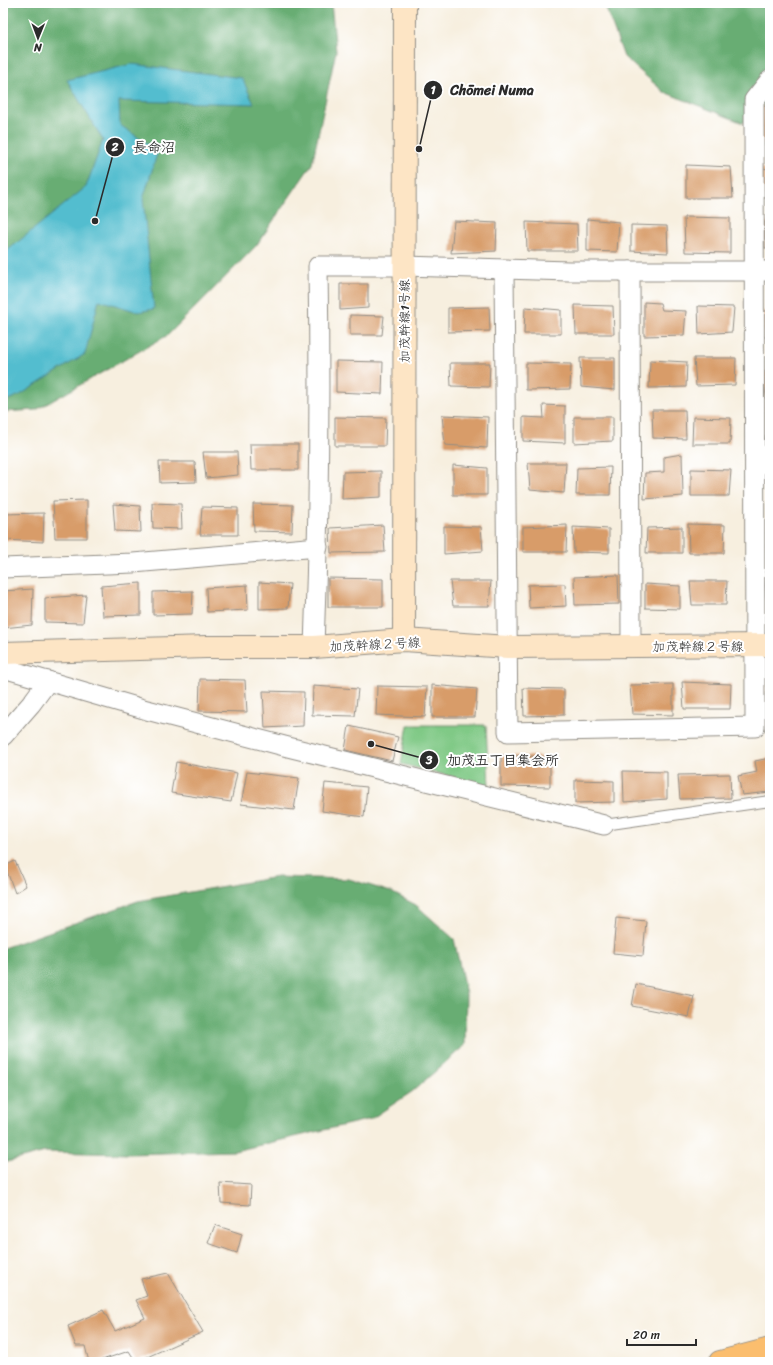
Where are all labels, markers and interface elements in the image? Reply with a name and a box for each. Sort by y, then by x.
north arrow [18,18,58,58]
text: N [33,38,43,57]
callout: Chōmei Numa [423,77,542,103]
text: Chōmei Numa [449,78,534,103]
text: 1 [430,79,436,101]
callout: 長命沼 [105,134,183,160]
text: 長命沼 [133,135,175,160]
text: 2 [111,136,119,158]
street label: 加茂幹線1号線 [393,278,416,363]
street label: 加茂幹線２号線 [329,631,422,658]
street label: 加茂幹線２号線 [652,635,744,658]
callout: 加茂五丁目集会所 [419,747,567,773]
text: 加茂五丁目集会所 [447,748,559,773]
text: 3 [425,749,433,771]
scale bar [627,1321,696,1347]
text: 20 m [633,1324,660,1346]

